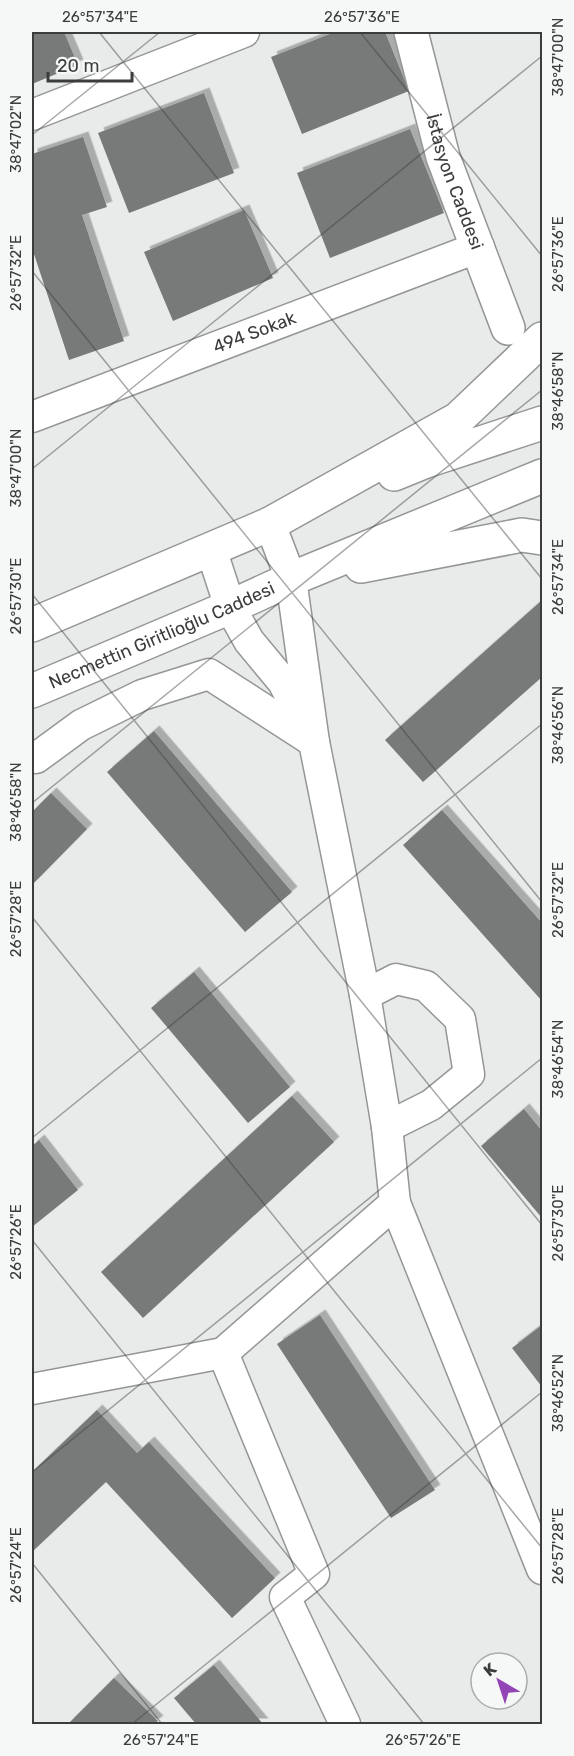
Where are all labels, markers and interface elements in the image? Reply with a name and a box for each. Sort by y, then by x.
text: 26°57'34"E [62,8,138,26]
text: 26°57'36"E [324,8,400,26]
text: 38°47'00"N [549,18,567,96]
scale bar [48,45,132,83]
text: 20 m [57,55,99,77]
text: 38°47'02"N [7,95,25,173]
street label: İstasyon Caddesi [421,111,488,253]
text: 26°57'36"E [549,216,567,292]
text: 26°57'32"E [7,235,25,311]
street label: 494 Sokak [210,306,300,358]
text: 38°46'58"N [549,351,567,431]
text: 38°47'00"N [7,429,25,507]
text: 26°57'34"E [549,539,567,615]
text: 26°57'30"E [7,558,25,634]
street label: Necmettin Giritlioğlu Caddesi [45,577,278,694]
text: 38°46'56"N [549,686,567,764]
text: 38°46'58"N [7,762,25,842]
text: 26°57'32"E [549,862,567,938]
text: 26°57'28"E [7,881,25,957]
text: 38°46'54"N [549,1020,567,1098]
text: 26°57'30"E [549,1185,567,1261]
text: 26°57'26"E [7,1204,25,1280]
text: 38°46'52"N [549,1354,567,1432]
text: 26°57'28"E [549,1508,567,1584]
text: 26°57'24"E [7,1527,25,1603]
north arrow [469,1651,529,1711]
text: K [480,1659,500,1680]
text: 26°57'24"E [123,1731,199,1749]
text: 26°57'26"E [385,1731,461,1749]

